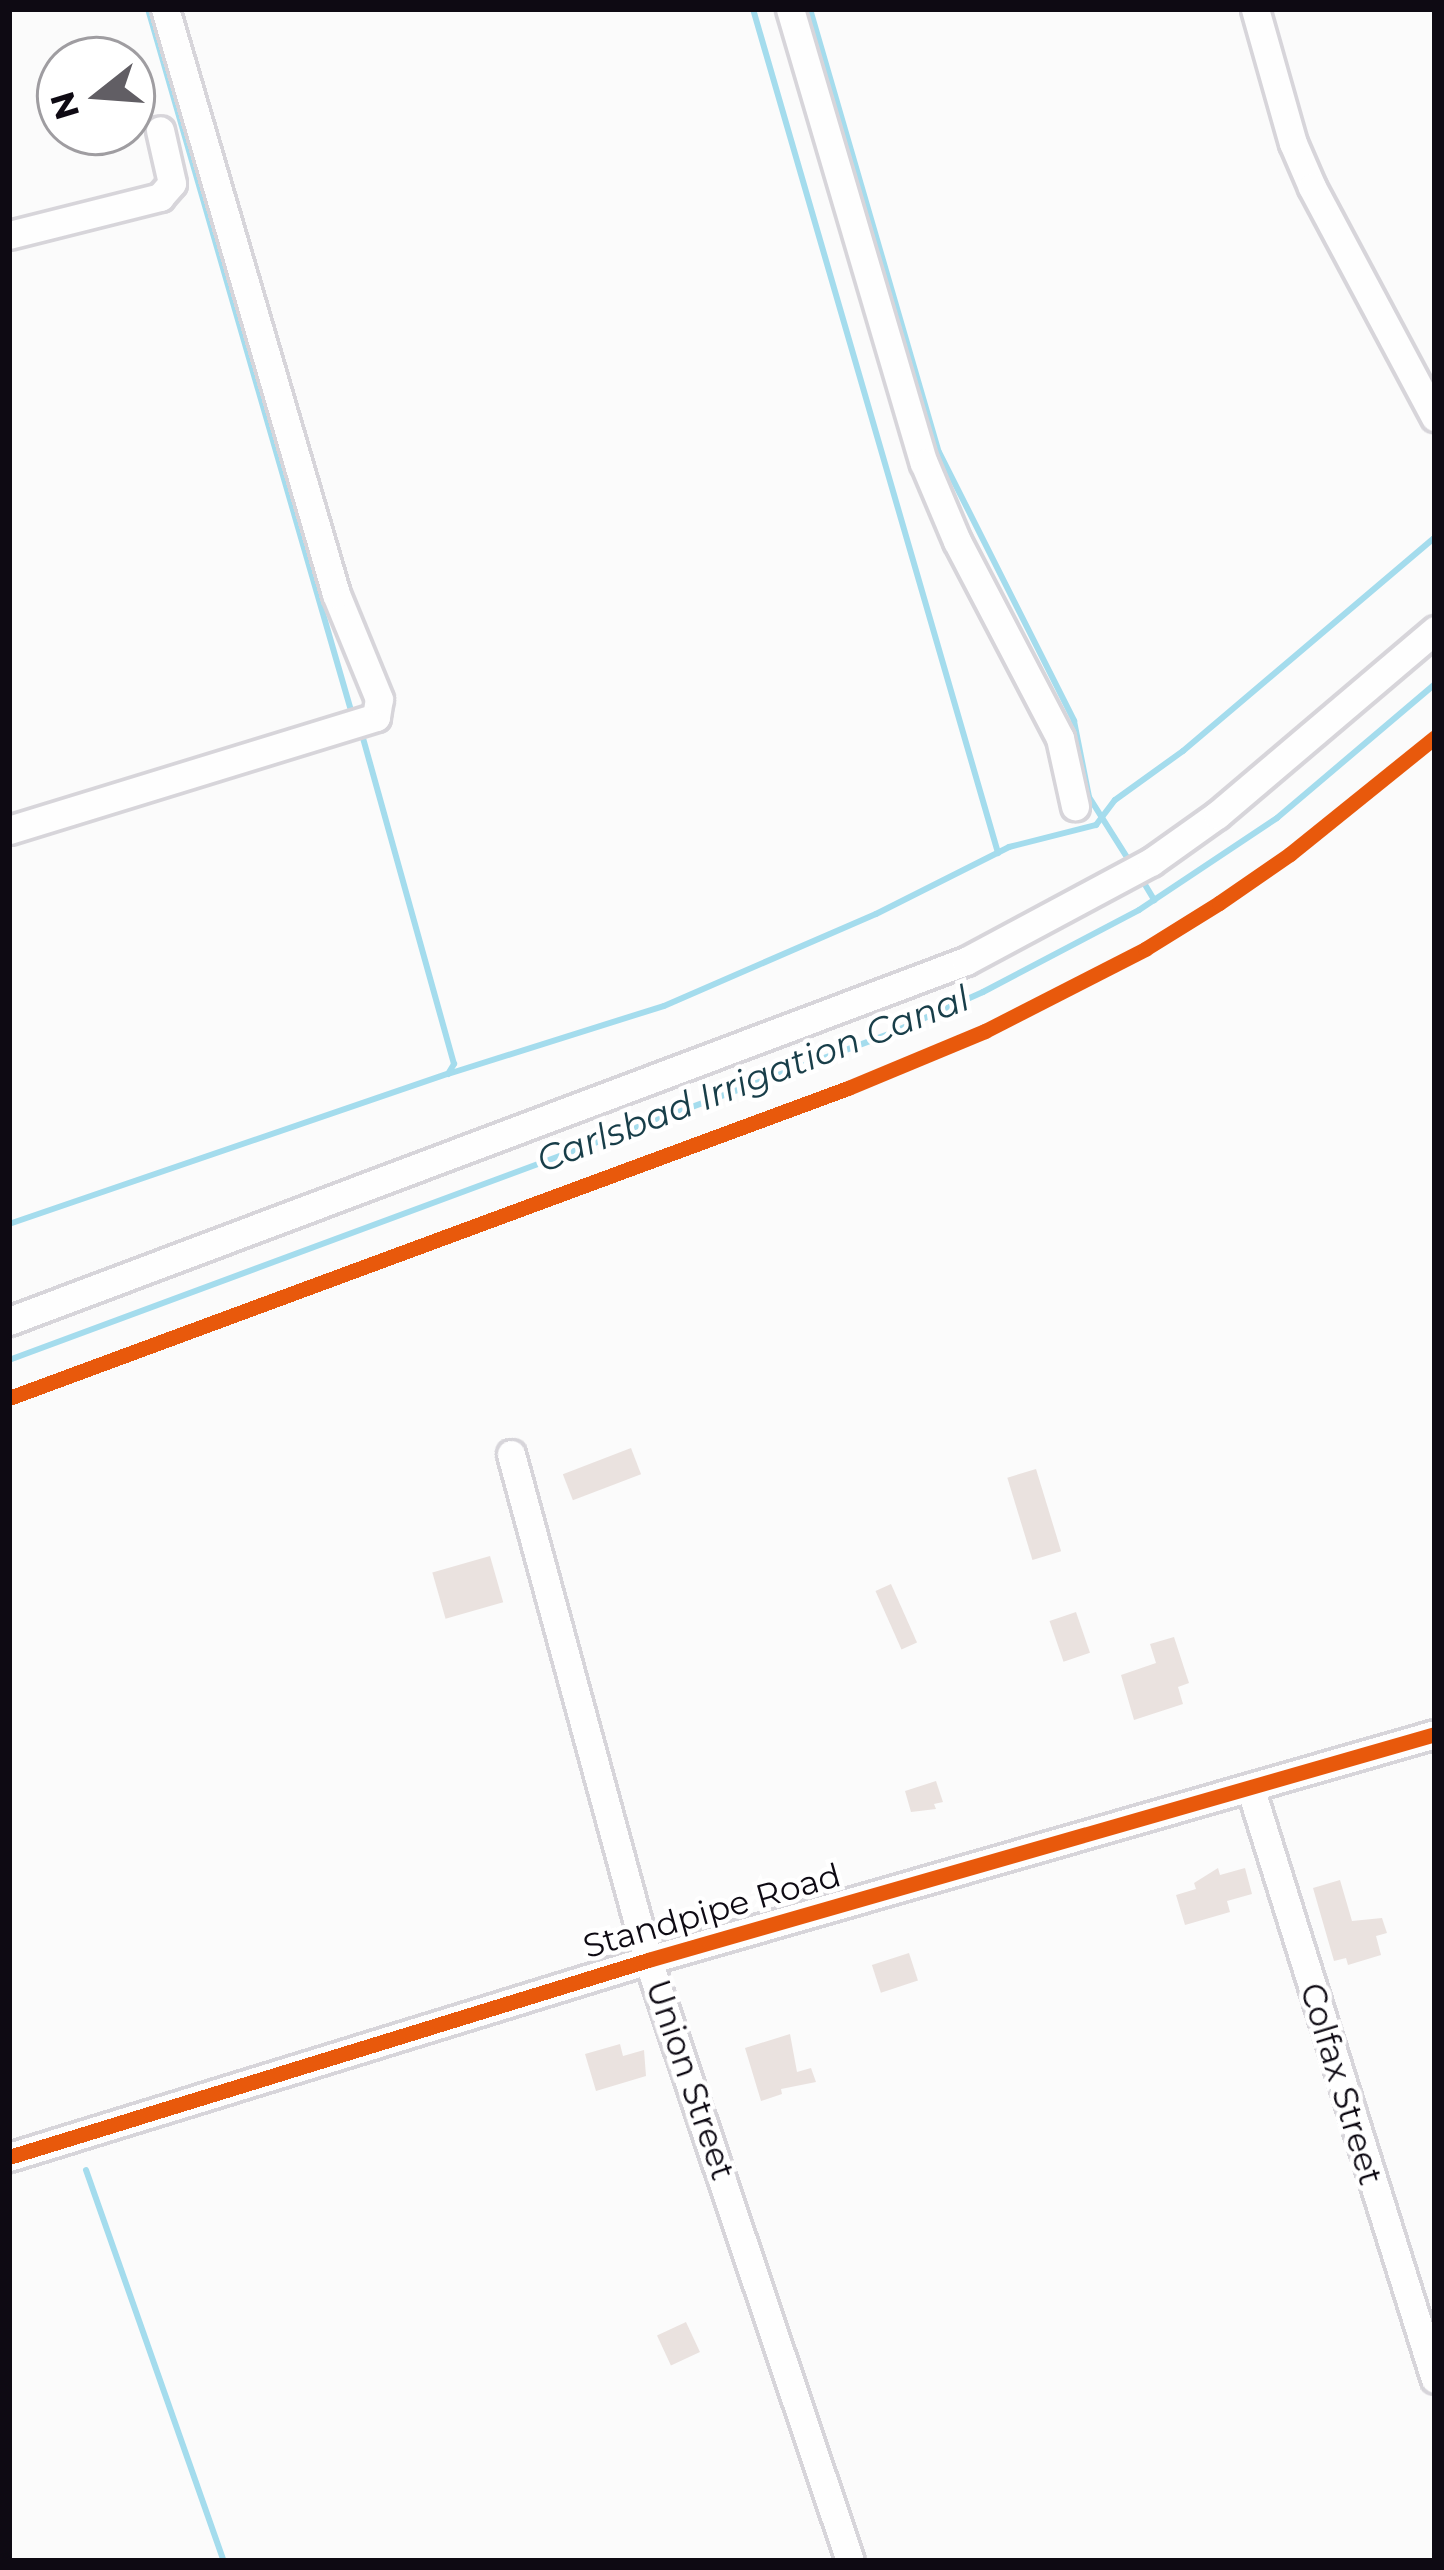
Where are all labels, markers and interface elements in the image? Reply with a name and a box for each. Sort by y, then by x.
north arrow [36,36,156,156]
text: N [41,87,87,124]
water label: Carlsbad Irrigation Canal [531,976,975,1182]
street label: Standpipe Road [579,1855,845,1967]
street label: Union Street [637,1975,743,2185]
street label: Colfax Street [1292,1978,1390,2190]

